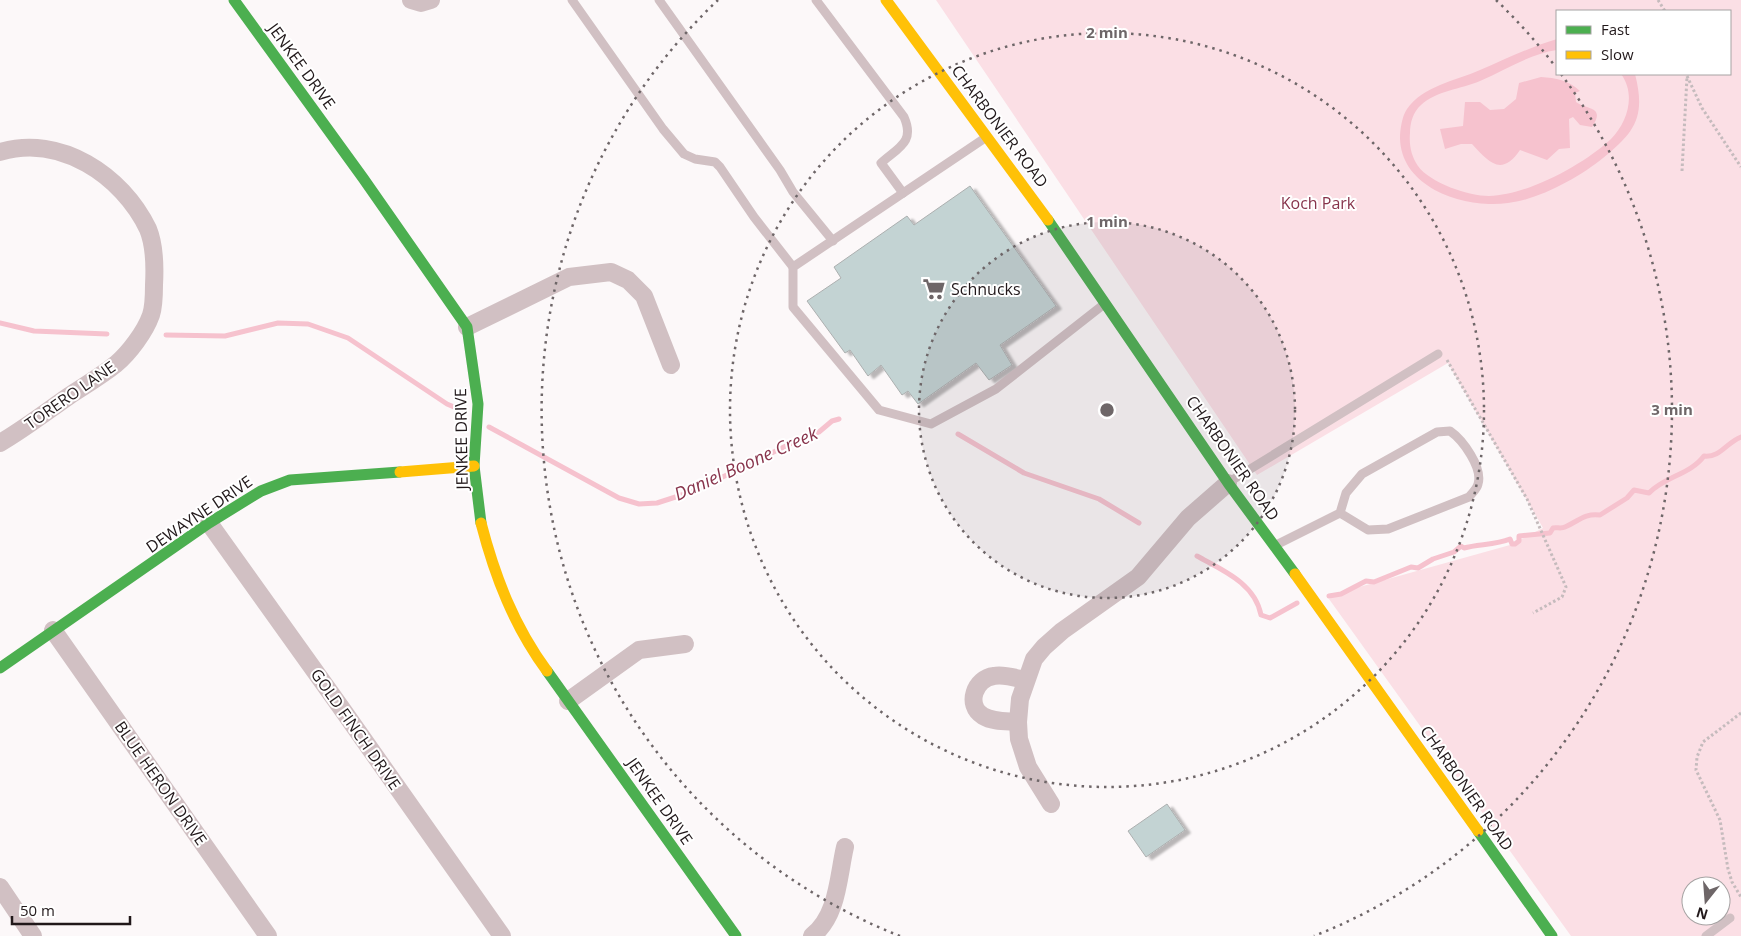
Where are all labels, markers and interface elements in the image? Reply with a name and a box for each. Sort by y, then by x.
legend [1556,10,1731,75]
street label: JENKEE DRIVE [262,17,341,113]
text: Fast [1601,19,1630,39]
text: 2 min [1086,22,1128,42]
text: Slow [1601,44,1634,64]
street label: CHARBONIER ROAD [947,60,1053,192]
park label: Koch Park [1281,192,1356,214]
text: 1 min [1086,211,1128,231]
supermarket icon: Schnucks [921,276,947,302]
place label: Schnucks [951,278,1021,300]
street label: TORERO LANE [20,356,120,434]
street label: JENKEE DRIVE [449,388,473,492]
street label: CHARBONIER ROAD [1182,391,1284,525]
text: 3 min [1651,399,1693,419]
centre of rings [1098,401,1116,419]
water label: Daniel Boone Creek [670,420,822,506]
street label: DEWAYNE DRIVE [142,470,256,558]
street label: GOLD FINCH DRIVE [306,664,406,794]
street label: BLUE HERON DRIVE [110,716,212,850]
street label: CHARBONIER ROAD [1416,721,1518,855]
street label: JENKEE DRIVE [621,752,698,849]
north arrow [1681,876,1731,926]
scale bar [12,894,130,926]
text: 50 m [20,900,55,920]
text: N [1694,903,1710,925]

